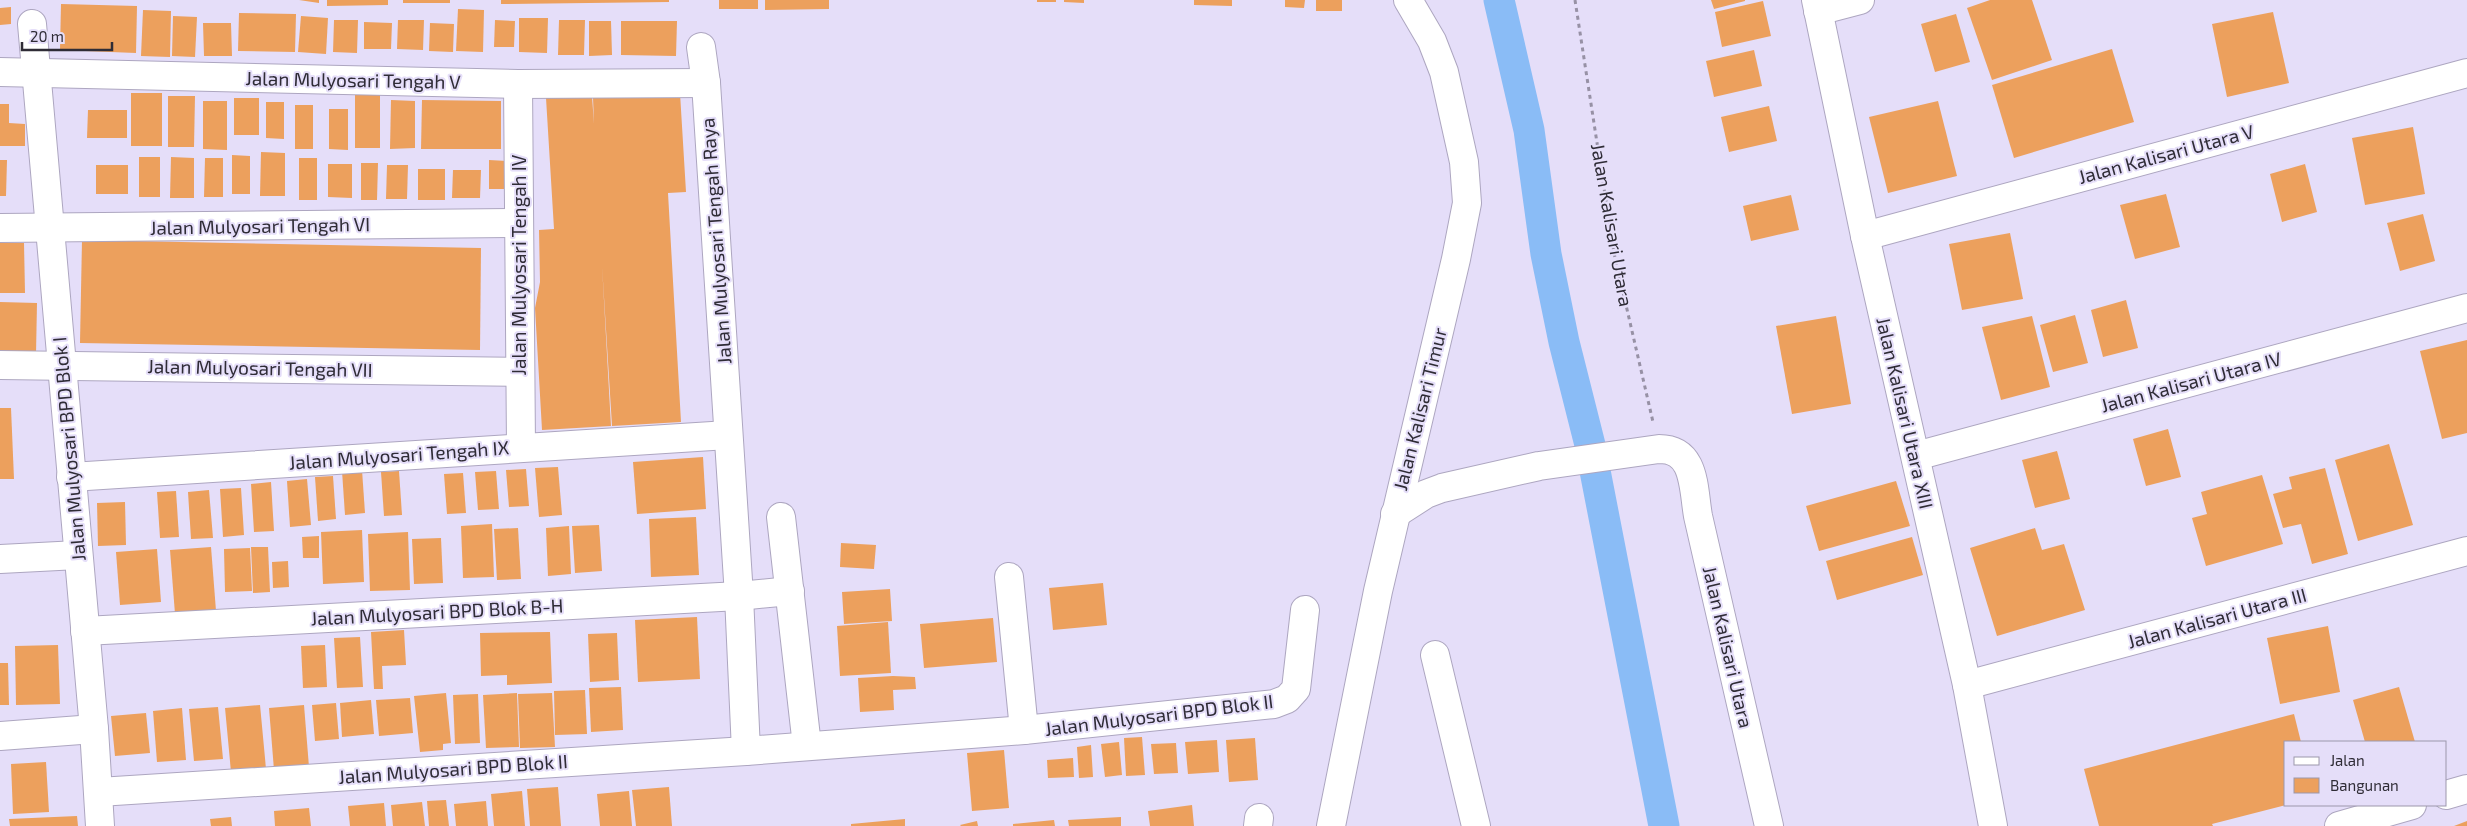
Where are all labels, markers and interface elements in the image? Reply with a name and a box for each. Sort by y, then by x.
scale bar [22,20,112,52]
text: 20 m [30,27,64,45]
street label: Jalan Mulyosari Tengah V [245,66,461,93]
street label: Jalan Mulyosari Tengah Raya [695,117,736,365]
street label: Jalan Kalisari Utara V [2076,119,2256,188]
street label: Jalan Kalisari Utara [1587,142,1638,308]
street label: Jalan Mulyosari Tengah IV [507,154,530,375]
street label: Jalan Mulyosari Tengah VI [150,212,370,239]
street label: Jalan Kalisari Utara XIII [1872,315,1939,511]
street label: Jalan Kalisari Timur [1388,325,1451,493]
street label: Jalan Mulyosari BPD Blok I [47,336,90,562]
street label: Jalan Kalisari Utara IV [2098,346,2284,417]
street label: Jalan Mulyosari Tengah VII [147,354,373,381]
street label: Jalan Mulyosari Tengah IX [288,435,510,474]
street label: Jalan Kalisari Utara [1699,564,1758,730]
street label: Jalan Kalisari Utara III [2125,583,2309,652]
street label: Jalan Mulyosari BPD Blok B-H [310,593,564,630]
street label: Jalan Mulyosari BPD Blok II [1043,689,1275,740]
legend [2284,741,2447,806]
street label: Jalan Mulyosari BPD Blok II [337,749,569,788]
text: Jalan [2330,751,2365,769]
text: Bangunan [2330,776,2399,794]

